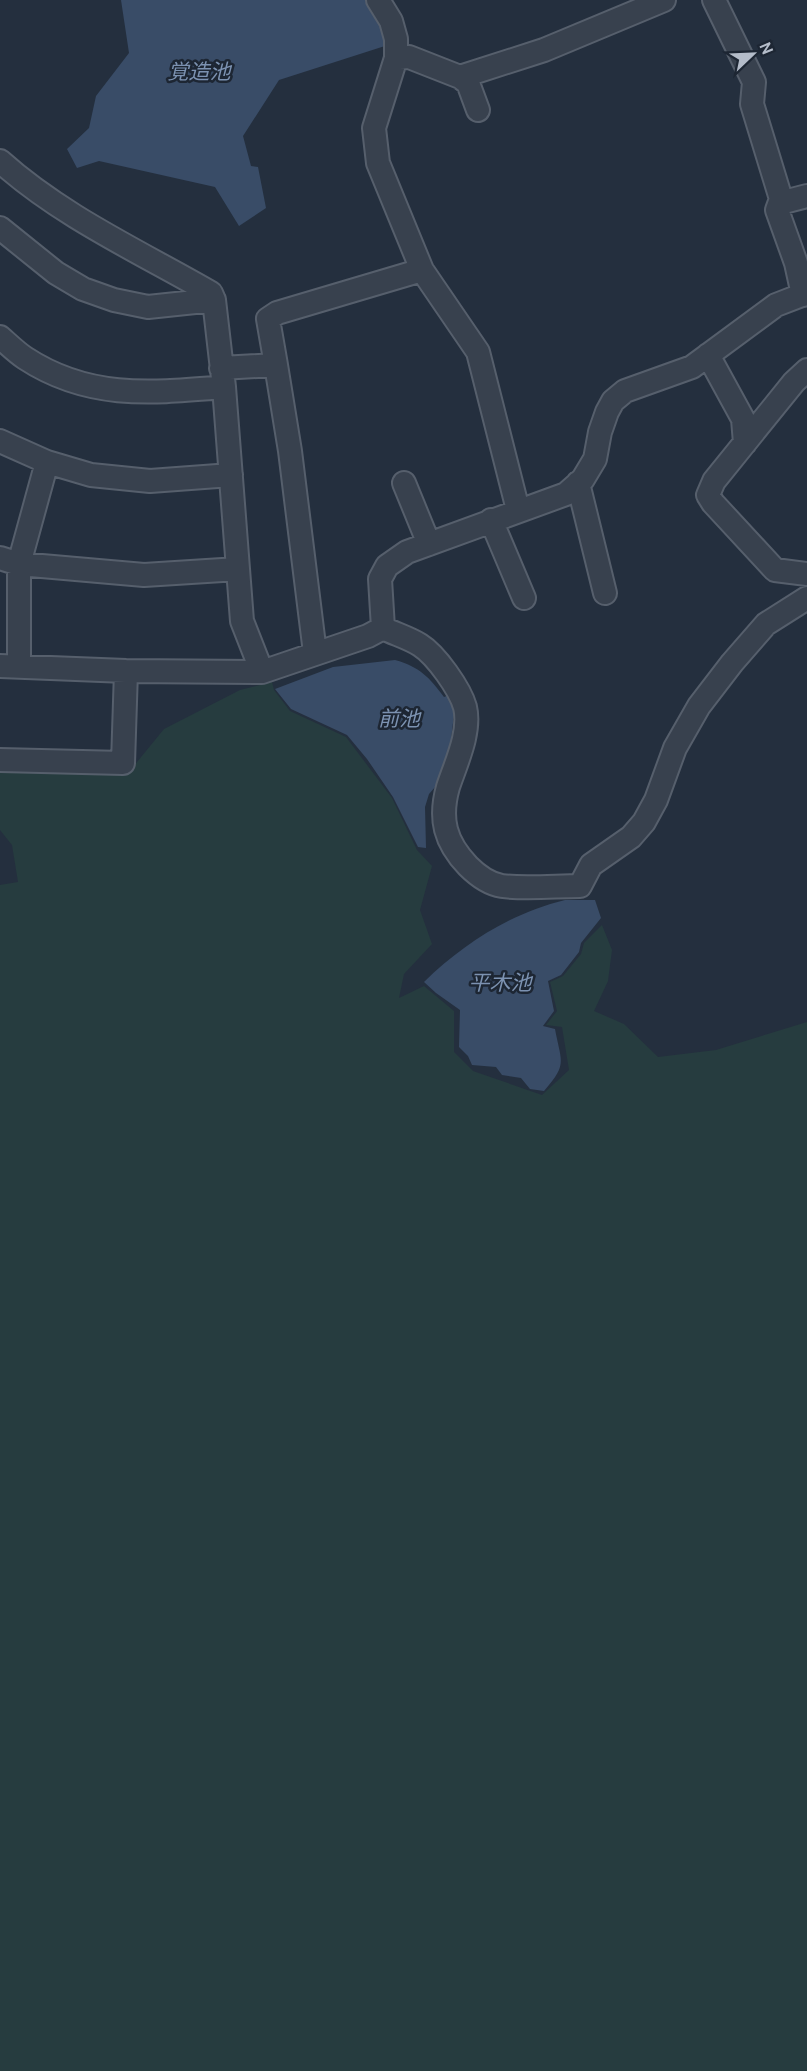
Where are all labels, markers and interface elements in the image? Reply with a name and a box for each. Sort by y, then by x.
north arrow [723,24,783,84]
text: N [755,39,777,57]
water label: 覚造池 [168,59,232,84]
water label: 前池 [378,706,422,731]
water label: 平木池 [469,970,533,995]

